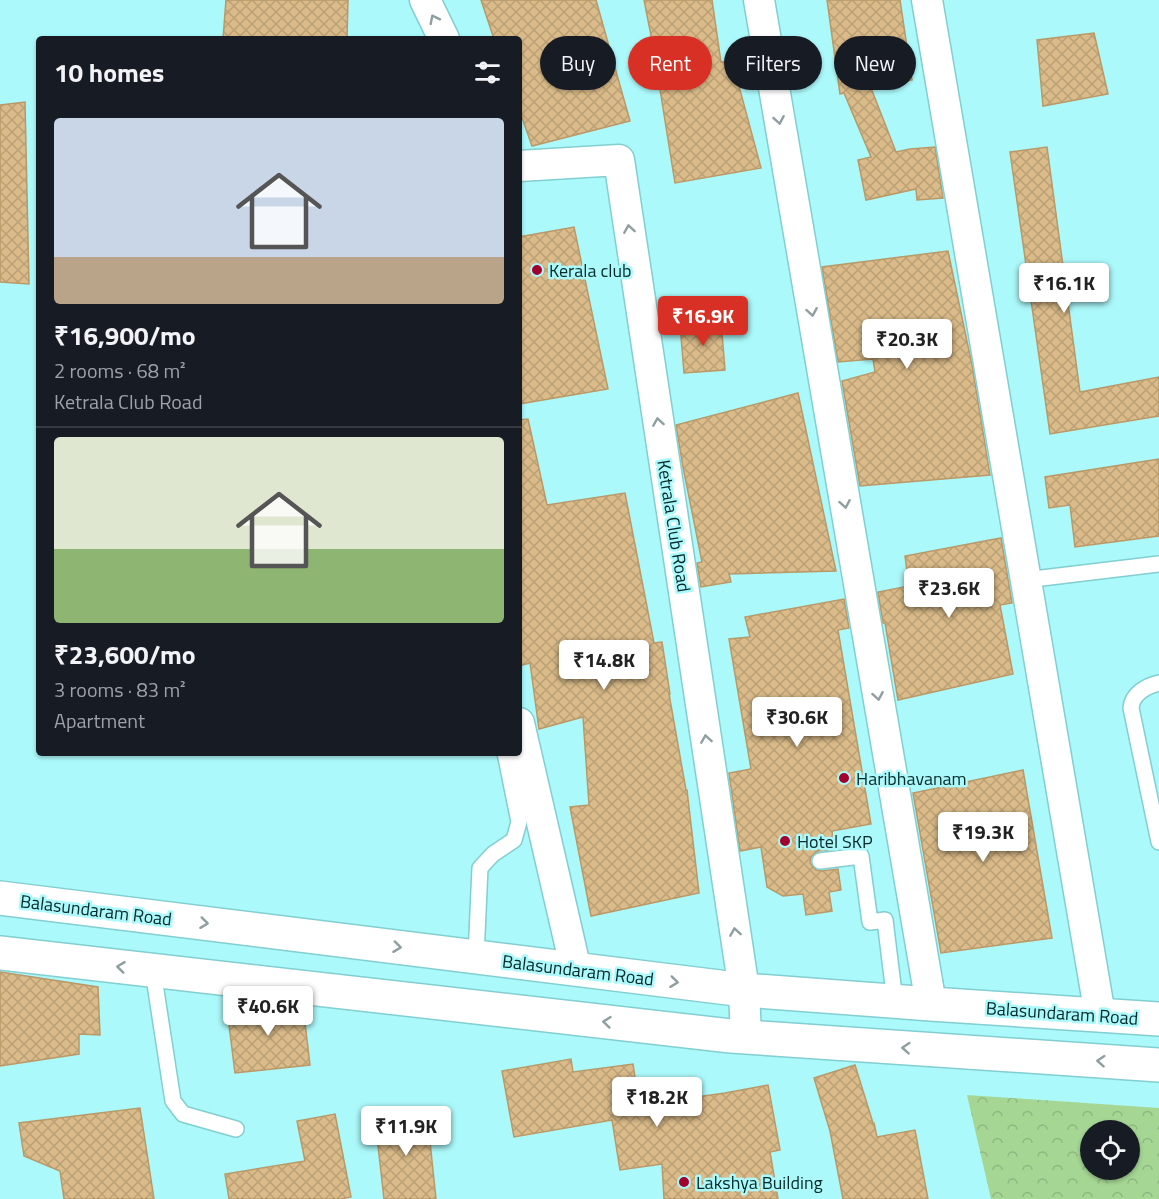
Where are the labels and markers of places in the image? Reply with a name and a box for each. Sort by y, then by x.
place label: Kerala club [549,257,631,284]
marker: Kerala club [530,263,544,277]
pin: ₹16.1K [1015,263,1113,314]
pin: ₹16.9K [654,296,752,347]
pin: ₹20.3K [858,319,956,370]
pin: ₹23.6K [900,568,998,619]
pin: ₹14.8K [555,640,653,691]
pin: ₹30.6K [748,697,846,748]
place label: Haribhavanam [856,765,967,792]
marker: Haribhavanam [837,771,851,785]
pin: ₹19.3K [934,812,1032,863]
place label: Hotel SKP [797,828,873,855]
marker: Hotel SKP [778,834,792,848]
pin: ₹40.6K [219,986,317,1037]
pin: ₹18.2K [608,1077,706,1128]
pin: ₹11.9K [357,1106,455,1157]
place label: Lakshya Building [696,1169,823,1196]
marker: Lakshya Building [677,1175,691,1189]

